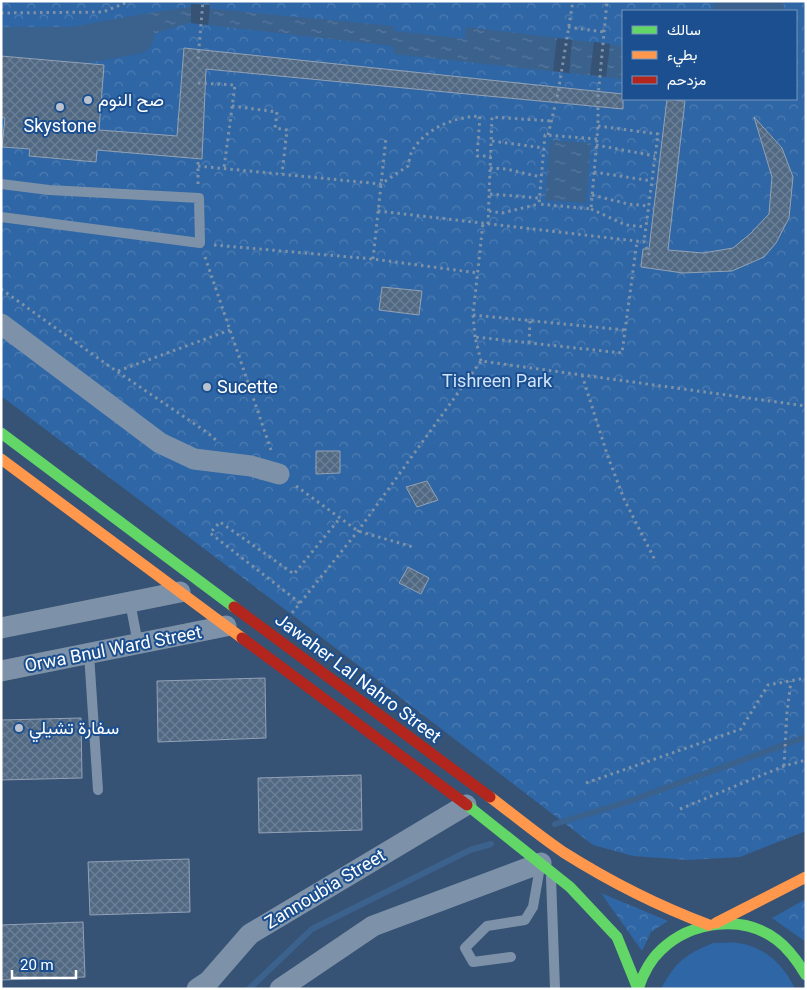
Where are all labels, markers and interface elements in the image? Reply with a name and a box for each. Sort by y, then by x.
legend [622,10,797,100]
text: سالك [667,21,701,39]
text: بطيء [667,46,697,68]
text: مزدحم [667,71,706,90]
place label: صح النوم [98,89,164,112]
marker: صح النوم [82,94,94,106]
marker: Skystone [54,101,66,113]
place label: Skystone [23,115,97,136]
park label: Tishreen Park [442,370,553,391]
place label: Sucette [217,376,278,397]
marker: Sucette [201,381,213,393]
street label: Jawaher Lal Nahro Street [271,608,445,747]
street label: Orwa Bnul Ward Street [23,621,203,676]
place label: سفارة تشيلي [29,717,119,743]
marker: سفارة تشيلي [13,722,25,734]
street label: Zannoubia Street [261,844,389,933]
scale bar [12,948,76,980]
text: 20 m [20,956,54,974]

